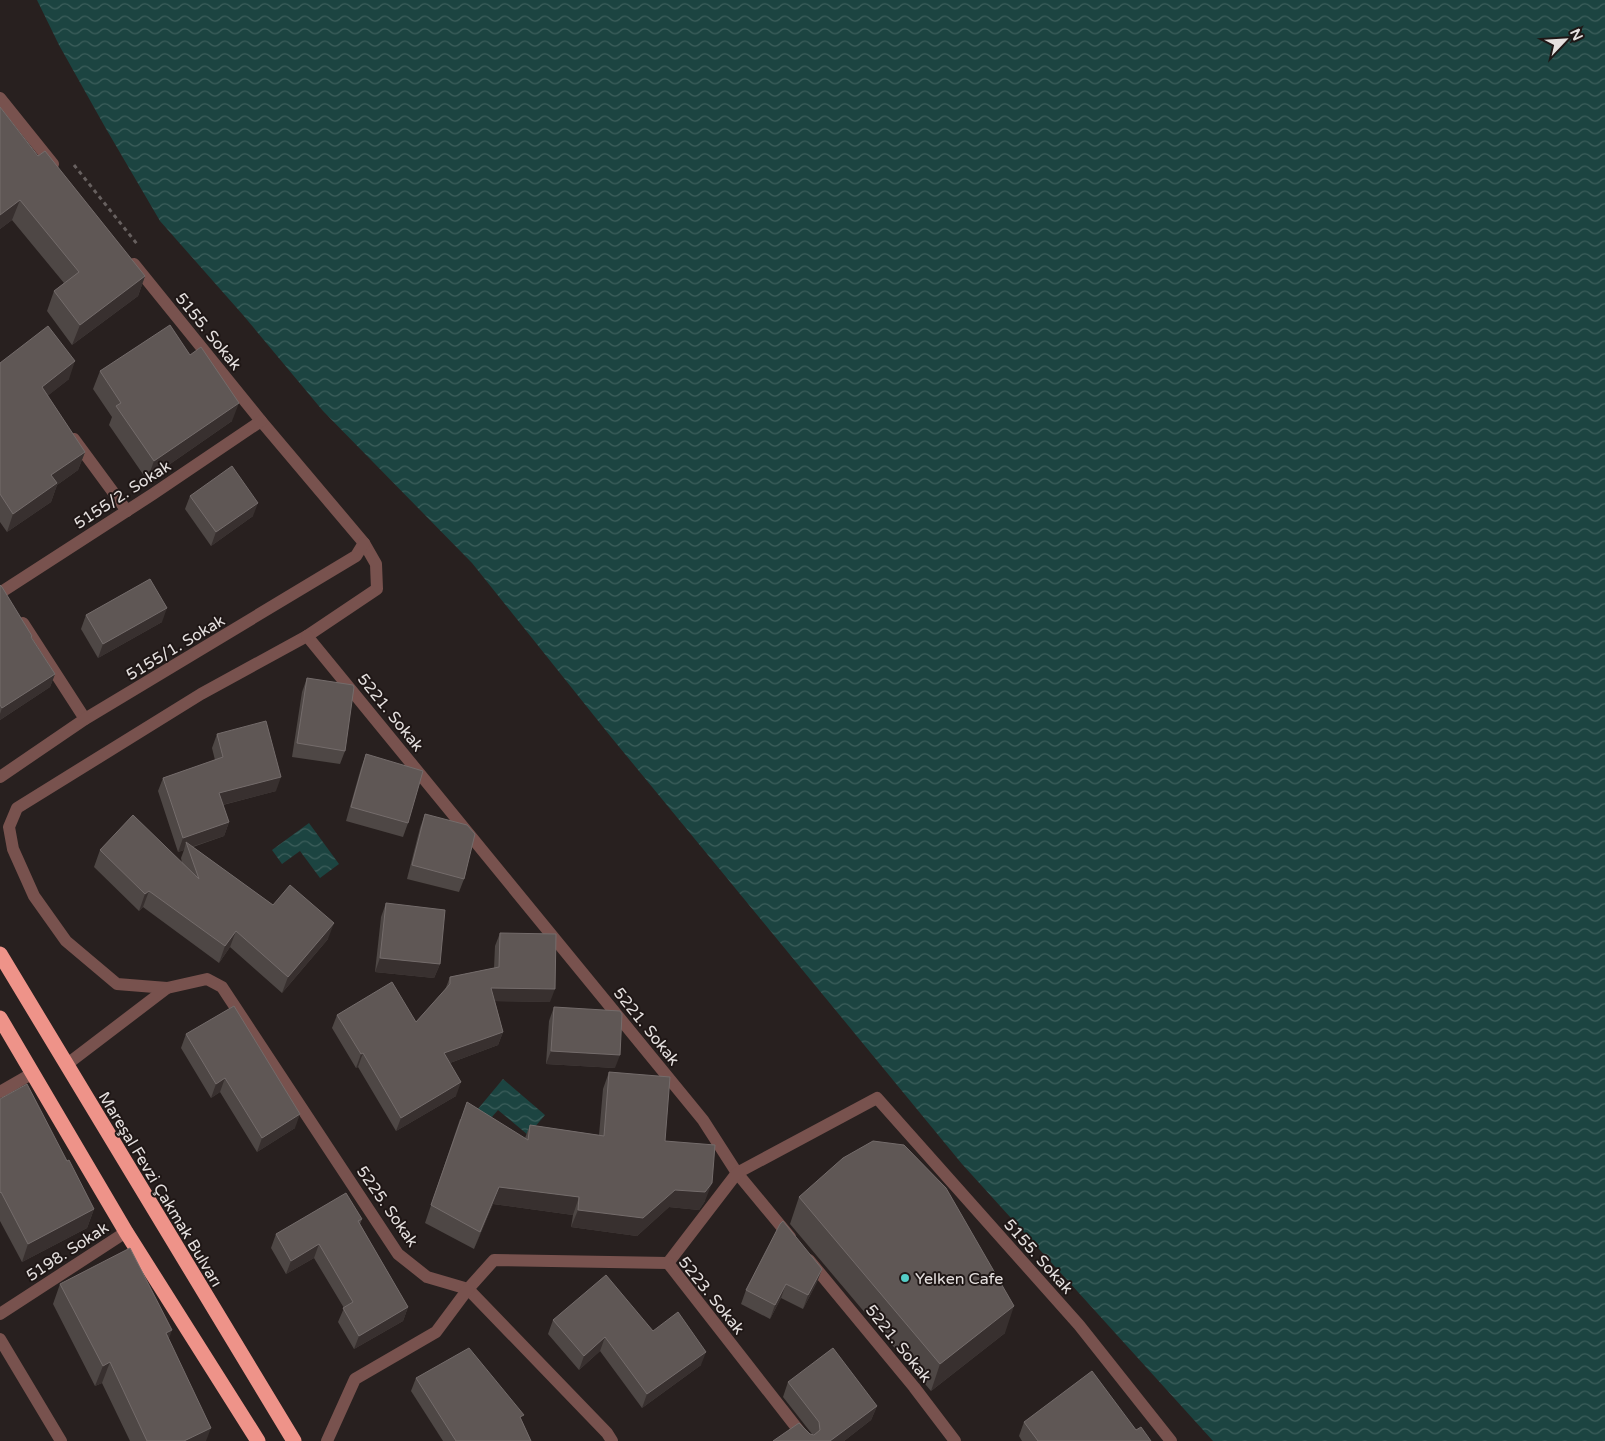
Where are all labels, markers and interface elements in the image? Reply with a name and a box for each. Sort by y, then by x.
north arrow [1540,15,1590,65]
text: N [1566,26,1586,43]
street label: 5155. Sokak [171,289,246,375]
street label: 5155/2. Sokak [70,456,175,534]
street label: 5155/1. Sokak [123,610,229,685]
street label: 5221. Sokak [353,670,428,756]
street label: 5221. Sokak [609,984,684,1070]
street label: Mareşal Fevzi Çakmak Bulvarı [94,1088,227,1291]
street label: 5225. Sokak [352,1162,423,1251]
street label: 5155. Sokak [999,1215,1077,1299]
street label: 5198. Sokak [23,1218,113,1286]
street label: 5223. Sokak [674,1253,749,1339]
place label: Yelken Cafe [915,1269,1003,1289]
marker: Yelken Cafe [899,1272,911,1284]
street label: 5221. Sokak [861,1301,936,1387]

